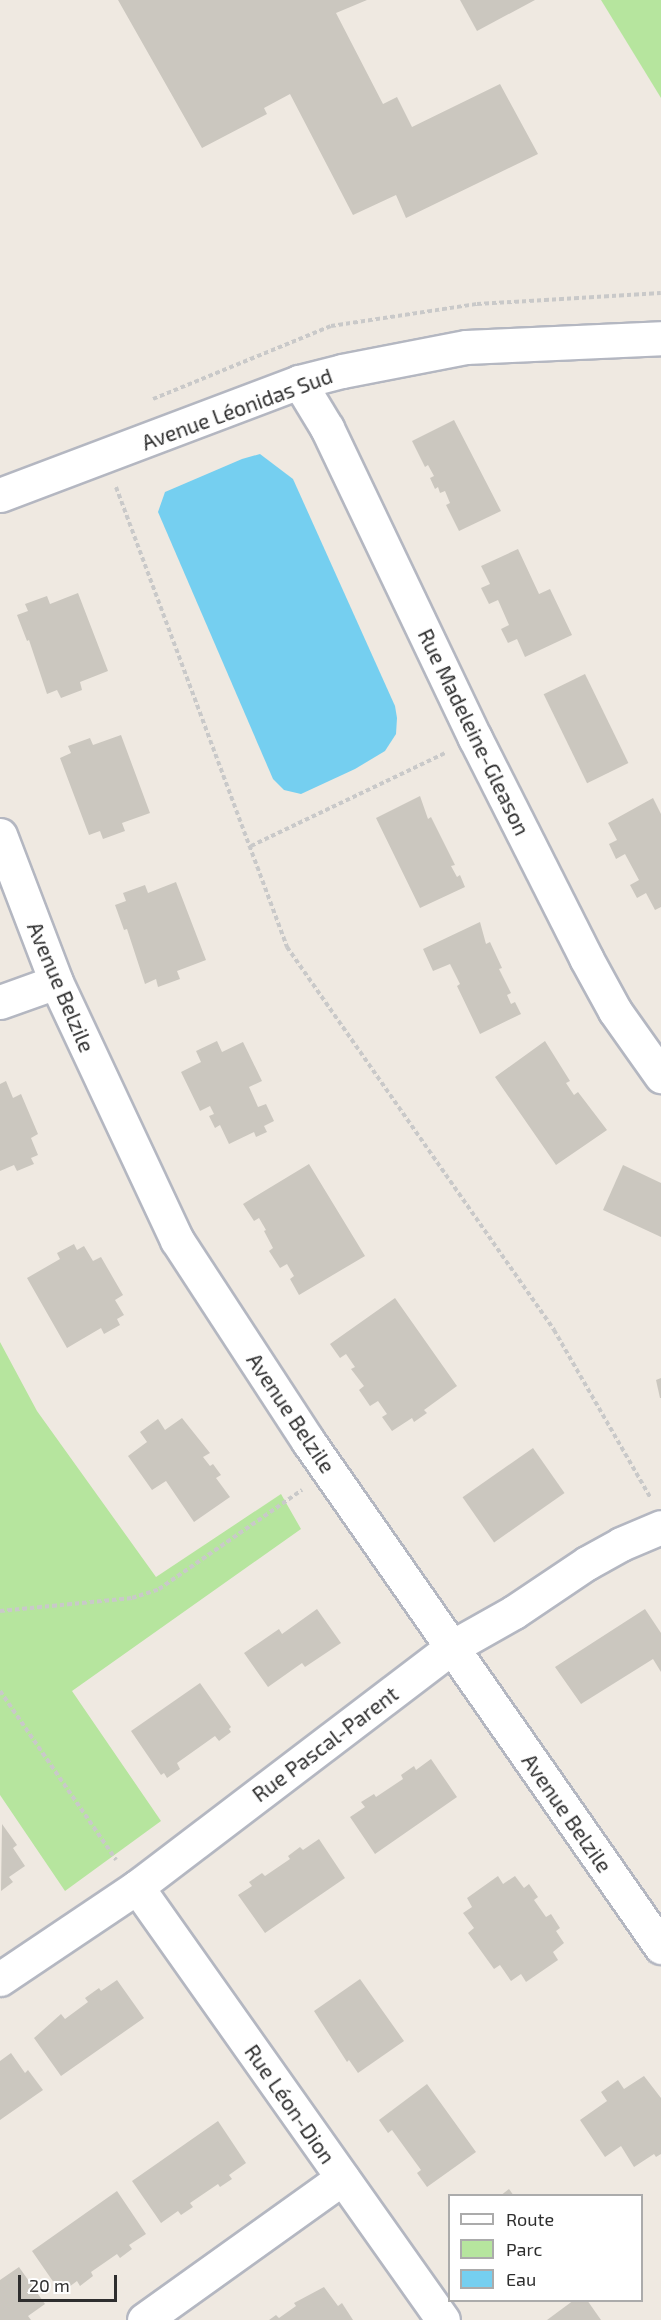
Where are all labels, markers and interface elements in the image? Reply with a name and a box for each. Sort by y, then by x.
street label: Avenue Léonidas Sud [138,363,336,455]
street label: Rue Madeleine-Gleason [413,625,535,839]
street label: Avenue Belzile [22,918,100,1056]
street label: Avenue Belzile [242,1348,340,1478]
street label: Rue Pascal-Parent [247,1681,403,1807]
street label: Avenue Belzile [517,1749,617,1877]
street label: Rue Léon-Dion [240,2040,340,2168]
legend [448,2194,643,2302]
text: Route [506,2208,554,2230]
text: Parc [506,2238,542,2260]
scale bar [21,2263,120,2301]
text: Eau [506,2268,536,2290]
text: 20 m [29,2274,70,2296]

